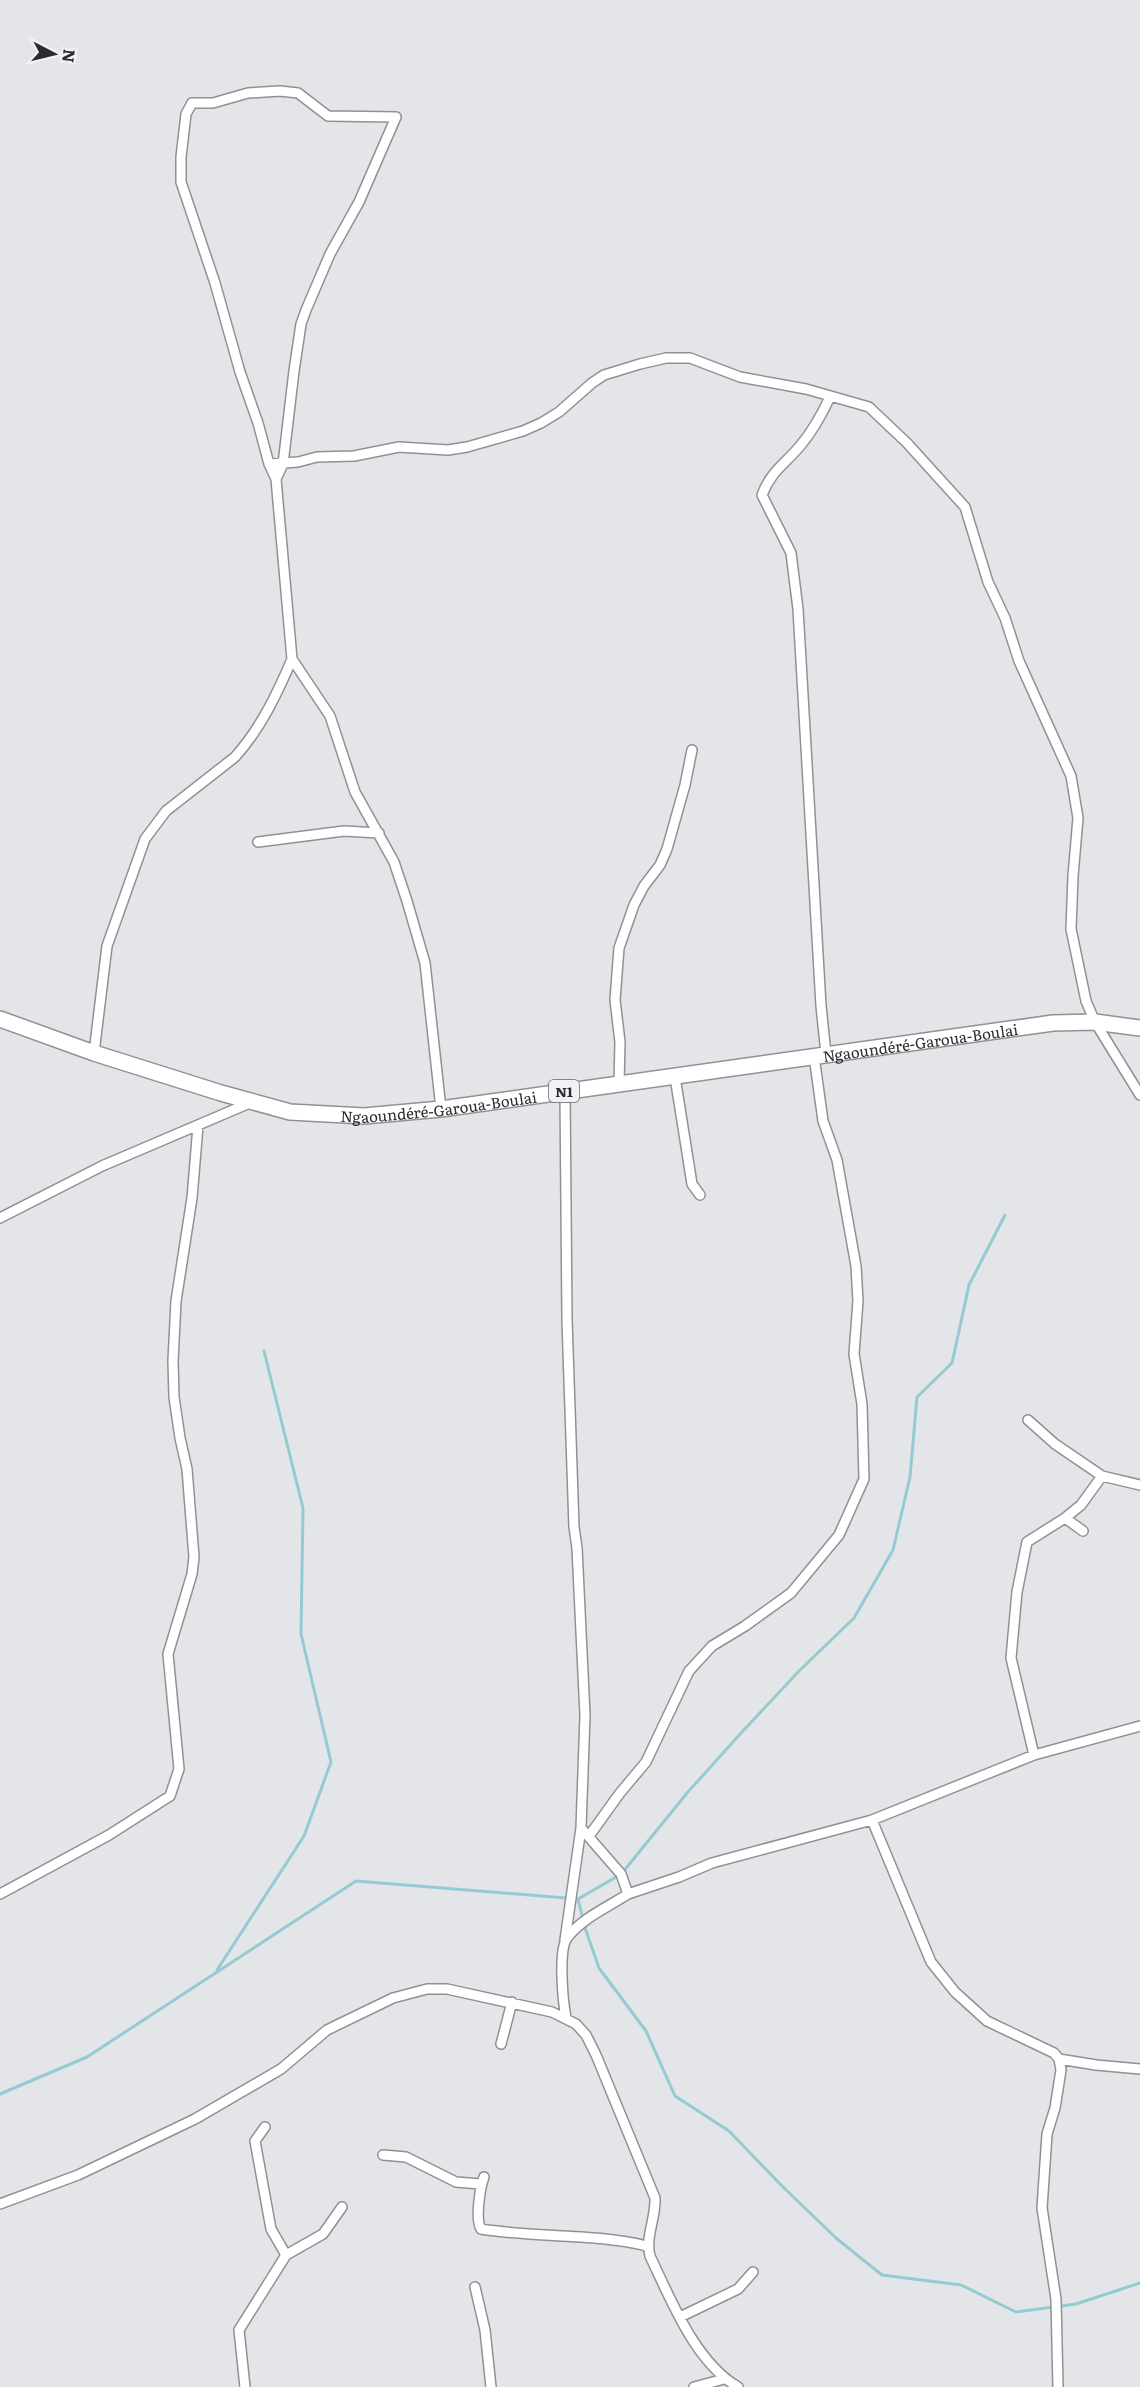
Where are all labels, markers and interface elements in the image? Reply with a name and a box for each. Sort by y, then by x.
north arrow [24,24,84,84]
text: N [57,48,83,64]
street label: Ngaoundéré-Garoua-Boulai [821,1017,1019,1067]
road number: N1 [549,1080,579,1102]
street label: Ngaoundéré-Garoua-Boulai [340,1084,538,1128]

